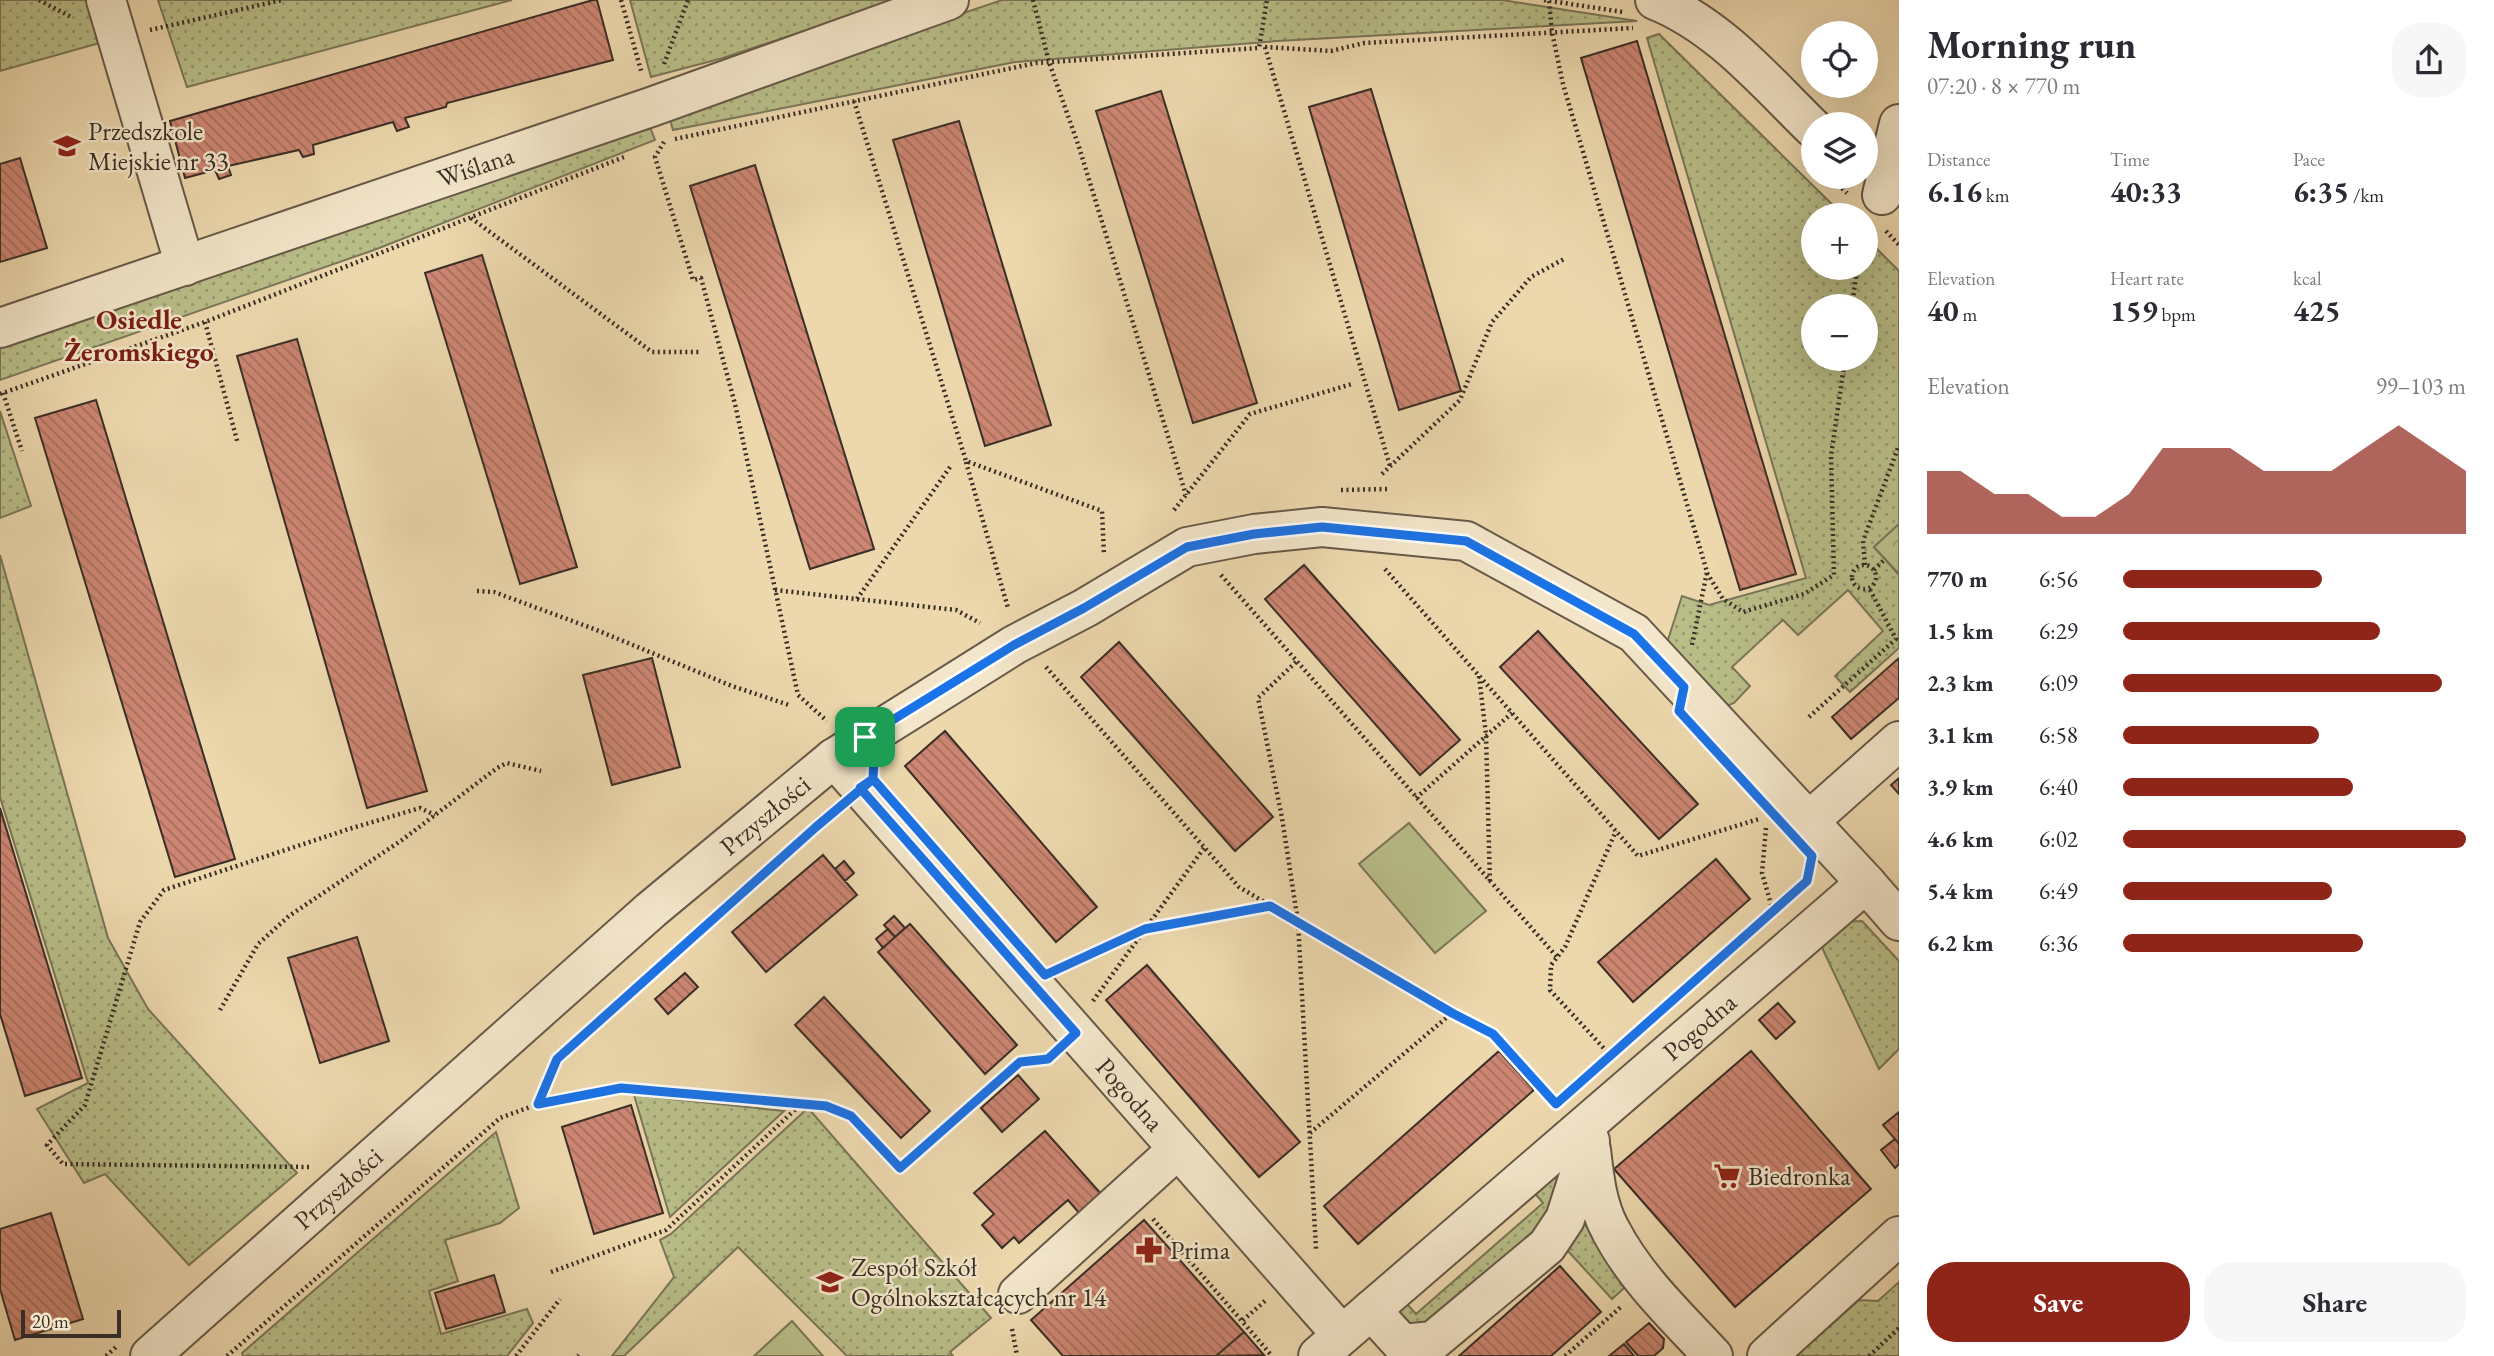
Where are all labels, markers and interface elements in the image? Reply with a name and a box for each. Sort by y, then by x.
text: Morning run [1927,20,2136,69]
map controls [1801,21,1878,371]
button: locate [1801,21,1878,98]
button: share [2392,23,2466,97]
text: 07:20 · 8 × 770 m [1927,71,2080,101]
button: layers [1801,112,1878,189]
place label: Przedszkole Miejskie nr 33 [88,114,229,178]
school or university icon: Przedszkole Miejskie nr 33 [52,131,82,161]
street label: Wiślana [433,138,519,195]
text: Distance [1927,147,1990,172]
text: Time [2110,147,2150,172]
text: Pace [2293,147,2325,172]
text: 6.16 [1927,172,1982,211]
text: 40:33 [2110,172,2182,211]
text: 6:35 [2293,172,2349,211]
text: km [1982,183,2010,208]
text: /km [2349,183,2384,208]
button: + [1801,203,1878,280]
text: Elevation [1927,266,1995,291]
text: Heart rate [2110,266,2184,291]
text: kcal [2293,266,2322,291]
text: 40 [1927,291,1959,330]
text: 159 [2110,291,2158,330]
text: 425 [2293,291,2341,330]
button: − [1801,294,1878,371]
district label: Osiedle Żeromskiego [64,301,214,369]
text: m [1959,302,1977,327]
text: bpm [2158,302,2196,327]
text: Elevation [1927,371,2010,401]
text: 99–103 m [2376,371,2466,401]
text: 770 m [1927,564,1988,594]
text: 6:56 [2039,564,2078,594]
text: 1.5 km [1927,616,1994,646]
text: 6:29 [2039,616,2078,646]
text: 2.3 km [1927,668,1994,698]
text: 6:09 [2039,668,2078,698]
pin [835,707,895,767]
icon: arrive [846,718,884,756]
text: 3.1 km [1927,720,1994,750]
text: 6:58 [2039,720,2078,750]
street label: Przyszłości [713,768,817,863]
text: 3.9 km [1927,772,1994,802]
text: 6:40 [2039,772,2078,802]
text: 4.6 km [1927,824,1994,854]
text: 6:02 [2039,824,2078,854]
text: 5.4 km [1927,876,1994,906]
text: 6:49 [2039,876,2078,906]
text: 6.2 km [1927,928,1994,958]
text: 6:36 [2039,928,2078,958]
street label: Pogodna [1655,985,1744,1068]
street label: Pogodna [1088,1050,1172,1139]
street label: Przyszłości [287,1140,390,1237]
place label: Biedronka [1748,1159,1851,1193]
supermarket icon: Biedronka [1712,1161,1742,1191]
place label: Prima [1170,1233,1231,1267]
pharmacy icon: Prima [1134,1235,1164,1265]
place label: Zespół Szkół Ogólnokształcących nr 14 [851,1250,1107,1314]
button: Save [1927,1262,2190,1342]
button: Share [2204,1262,2466,1342]
school or university icon: Zespół Szkół Ogólnokształcących nr 14 [815,1267,845,1297]
scale bar [21,1307,121,1339]
text: 20 m [32,1309,69,1334]

